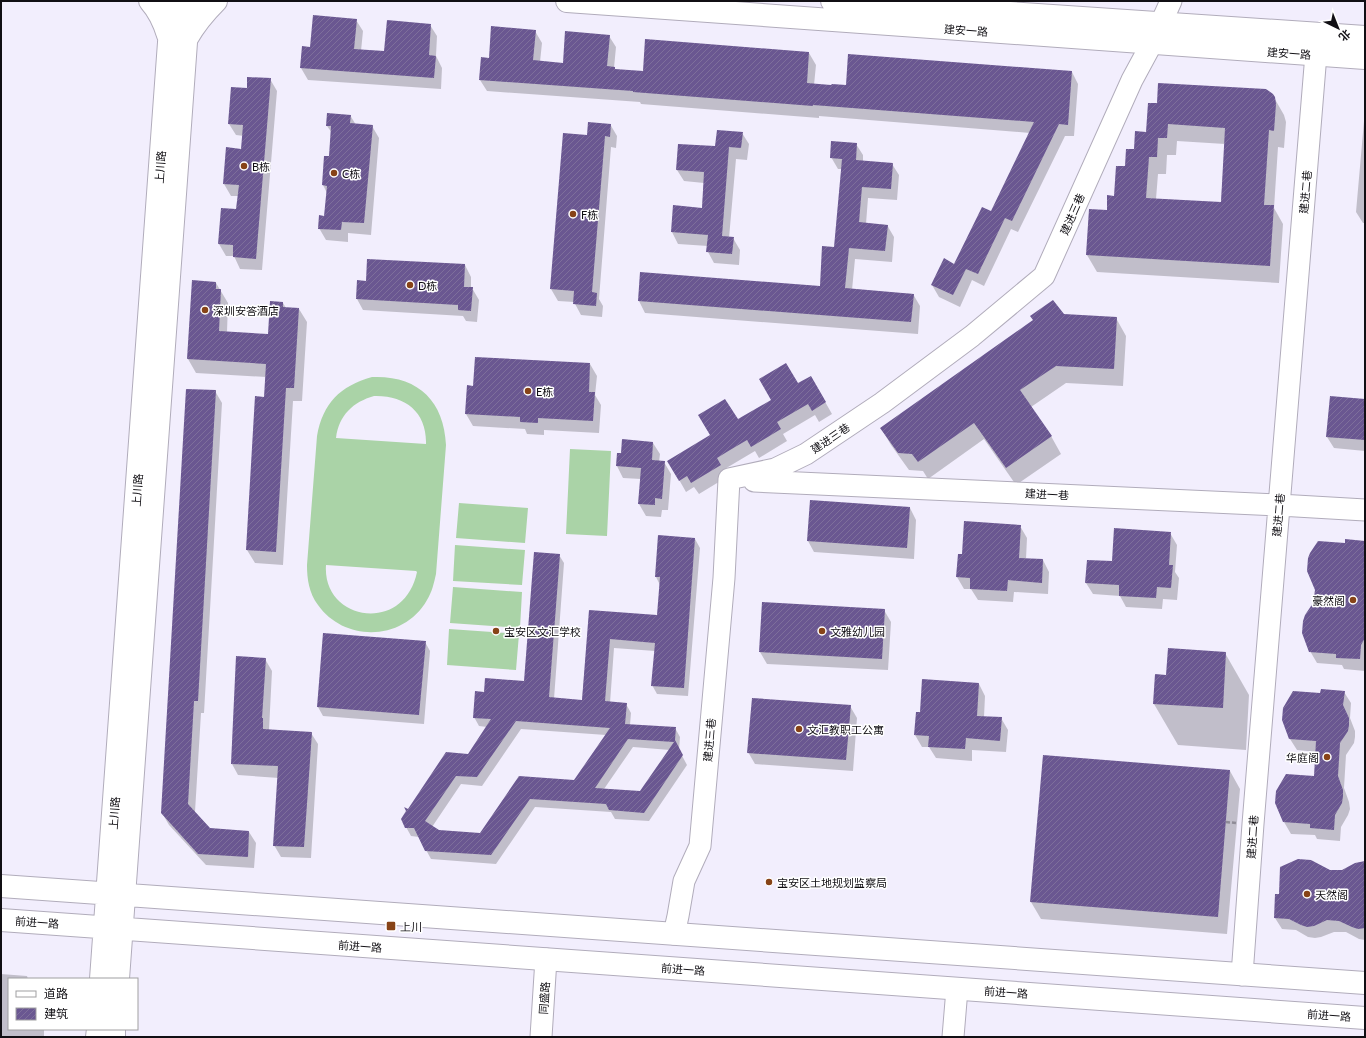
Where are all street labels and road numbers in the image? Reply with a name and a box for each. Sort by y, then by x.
street label: 建安一路 [944,22,988,38]
street label: 建安一路 [1267,45,1311,61]
street label: 上川路 [152,150,168,184]
street label: 建进二巷 [1297,170,1313,214]
street label: 建进三巷 [1057,191,1087,237]
street label: 建进三巷 [808,420,852,456]
street label: 上川路 [129,473,145,507]
street label: 建进一巷 [1025,486,1069,502]
street label: 建进二巷 [1270,493,1286,537]
street label: 建进三巷 [701,718,717,762]
street label: 上川路 [106,796,122,830]
street label: 建进二巷 [1244,815,1260,859]
street label: 前进一路 [15,914,59,930]
street label: 前进一路 [338,938,382,954]
street label: 前进一路 [661,961,705,977]
street label: 同盛路 [536,981,552,1015]
street label: 前进一路 [984,984,1028,1000]
street label: 前进一路 [1307,1007,1351,1023]

